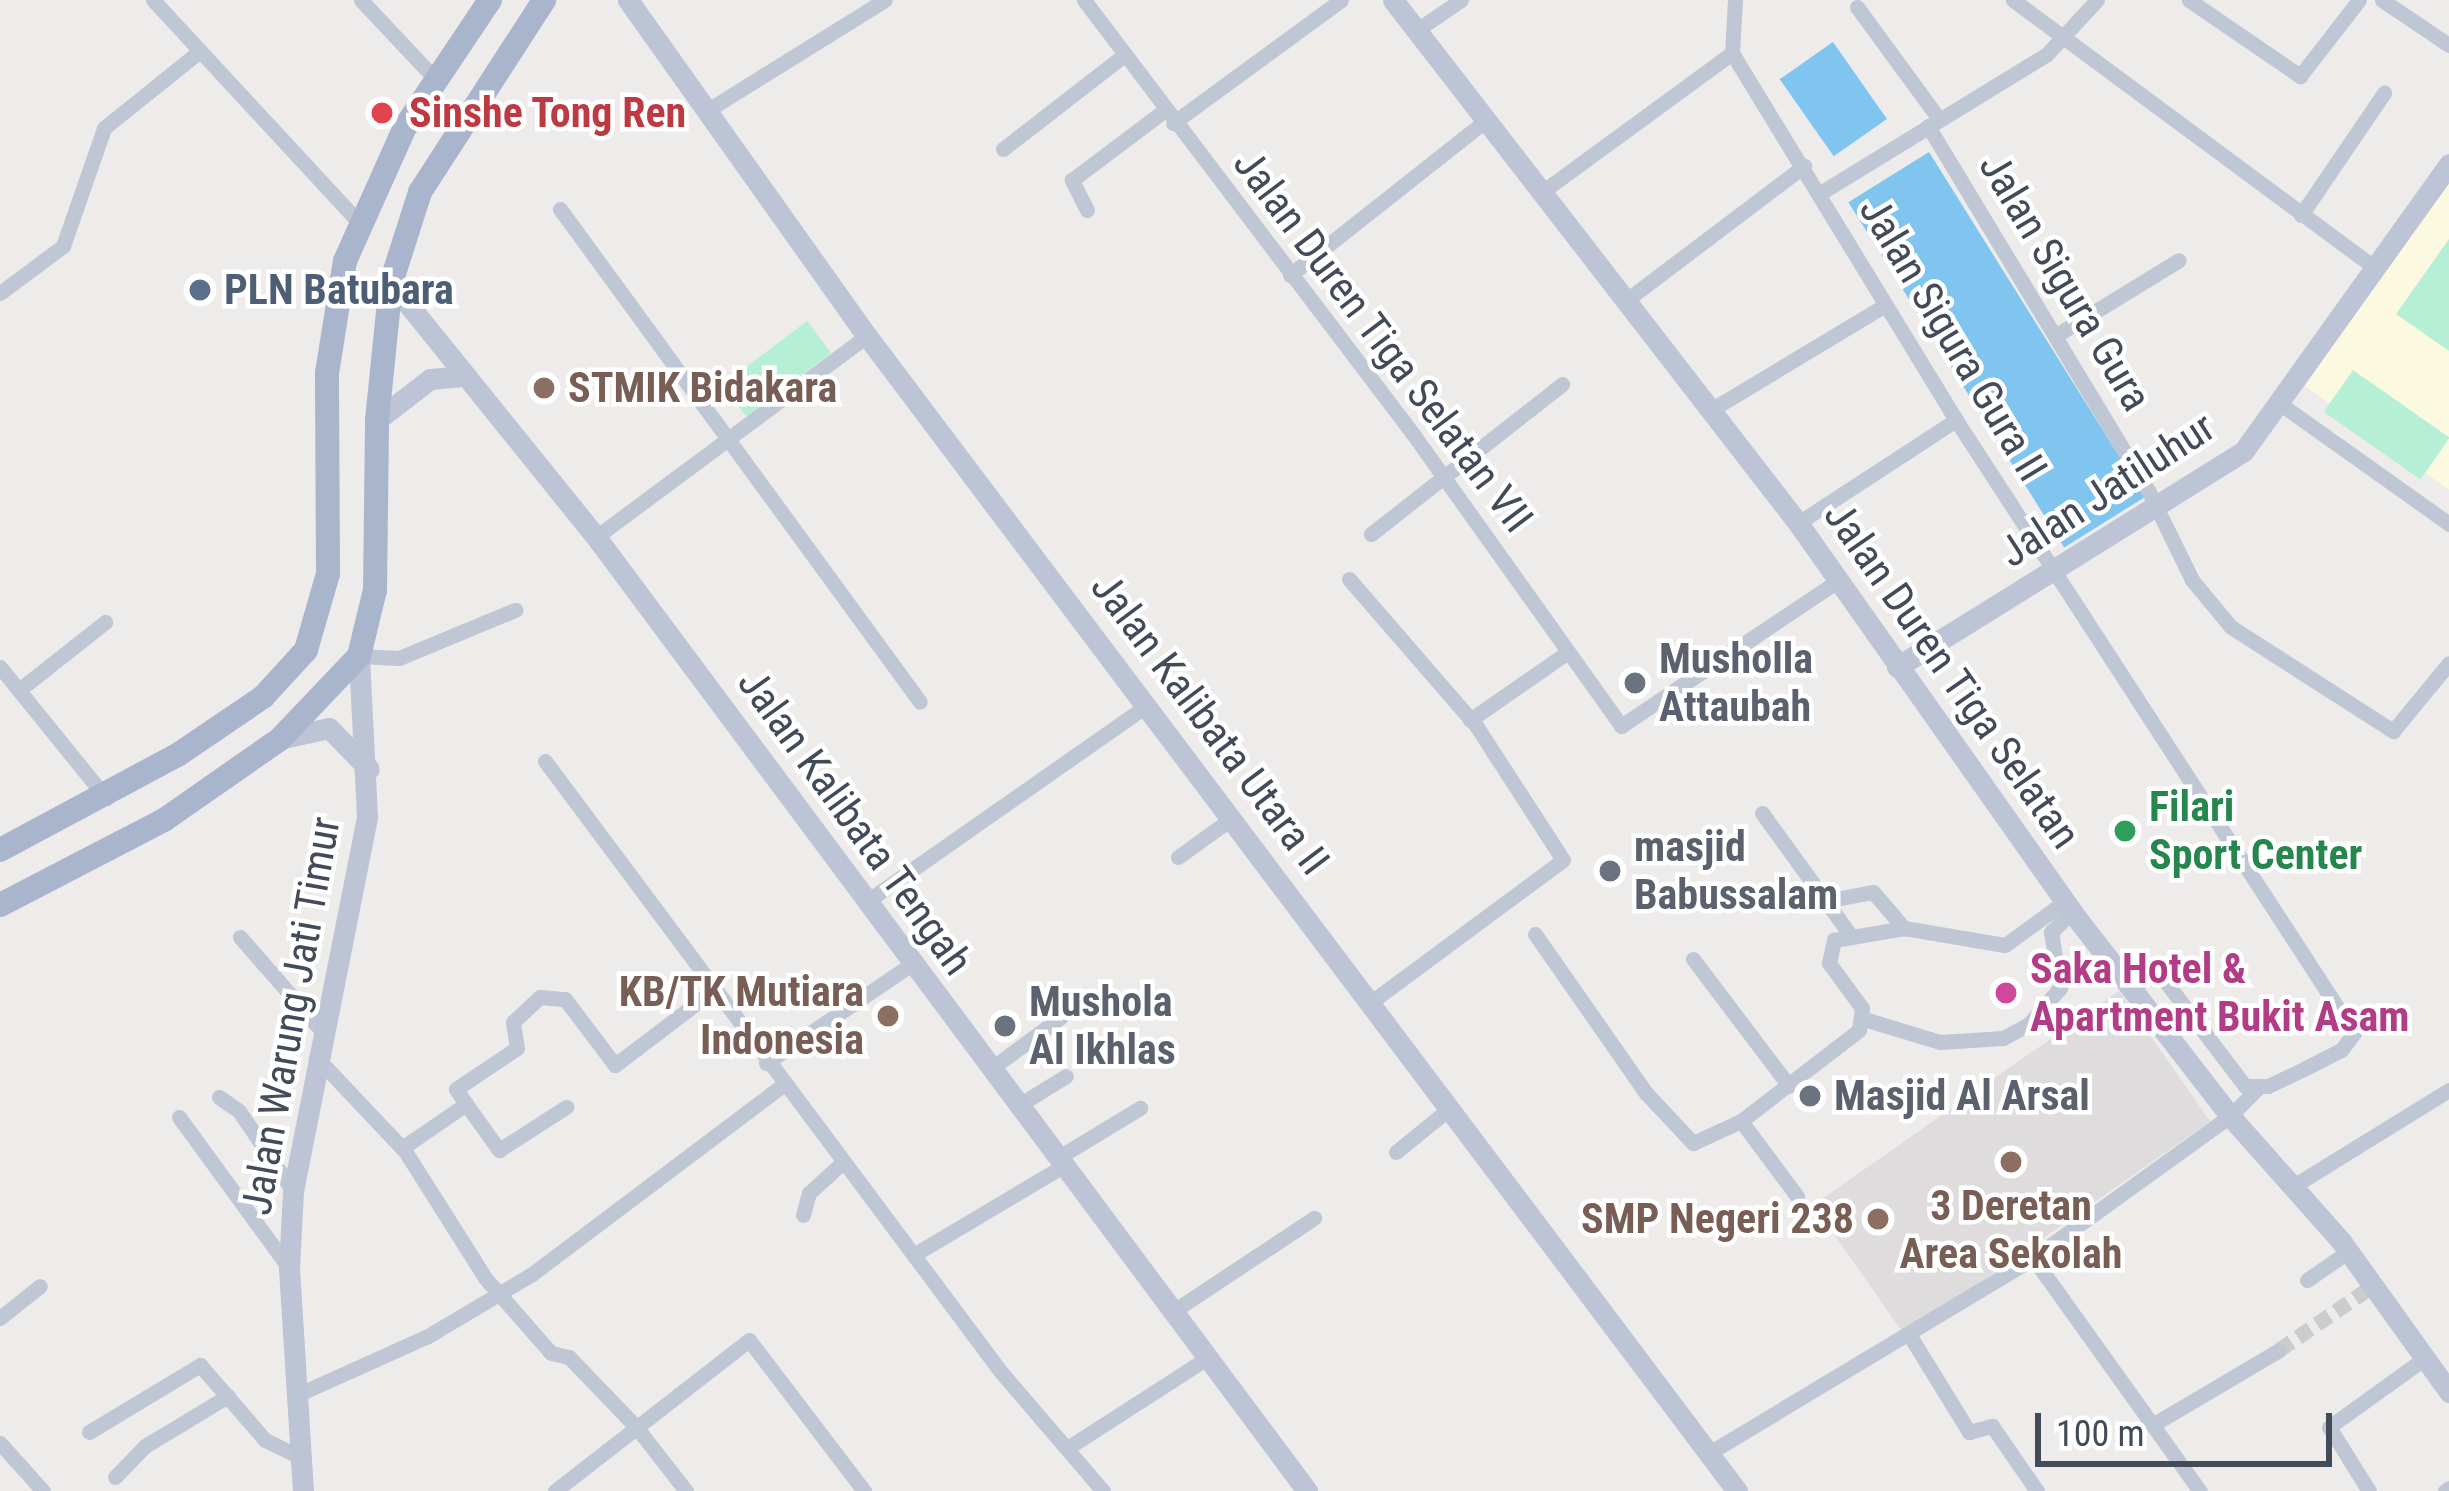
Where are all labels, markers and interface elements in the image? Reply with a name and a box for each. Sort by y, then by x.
place label: Sinshe Tong Ren [409,88,687,138]
marker: Sinshe Tong Ren [366,97,398,129]
street label: Jalan Duren Tiga Selatan VII [1222,139,1544,543]
street label: Jalan Sigura Gura [1968,144,2162,420]
street label: Jalan Sigura Gura II [1848,188,2058,490]
place label: PLN Batubara [224,265,454,315]
marker: PLN Batubara [187,277,213,303]
place label: STMIK Bidakara [568,363,837,413]
marker: STMIK Bidakara [531,375,557,401]
street label: Jalan Jatiluhur [1990,402,2224,578]
street label: Jalan Duren Tiga Selatan [1813,492,2091,858]
street label: Jalan Kalibata Utara II [1080,563,1340,885]
place label: Musholla Attaubah [1659,634,1813,732]
street label: Jalan Kalibata Tengah [727,659,983,985]
marker: Musholla Attaubah [1622,670,1648,696]
place label: Filari Sport Center [2149,782,2362,880]
street label: Jalan Warung Jati Timur [231,813,351,1219]
marker: Filari Sport Center [2112,818,2138,844]
place label: masjid Babussalam [1634,822,1838,920]
marker: masjid Babussalam [1597,858,1623,884]
place label: Saka Hotel & Apartment Bukit Asam [2030,944,2410,1042]
place label: KB/TK Mutiara Indonesia [619,967,864,1066]
place label: Mushola Al Ikhlas [1029,977,1176,1076]
marker: Saka Hotel & Apartment Bukit Asam [1993,980,2019,1006]
marker: KB/TK Mutiara Indonesia [875,1003,901,1029]
marker: Mushola Al Ikhlas [992,1013,1018,1039]
place label: Masjid Al Arsal [1834,1071,2090,1121]
marker: Masjid Al Arsal [1797,1083,1823,1109]
marker: 3 Deretan Area Sekolah [1998,1149,2024,1175]
place label: 3 Deretan Area Sekolah [1900,1181,2122,1280]
place label: SMP Negeri 238 [1581,1194,1854,1244]
marker: SMP Negeri 238 [1865,1206,1891,1232]
scale bar [2041,1389,2338,1463]
text: 100 m [2056,1413,2145,1455]

